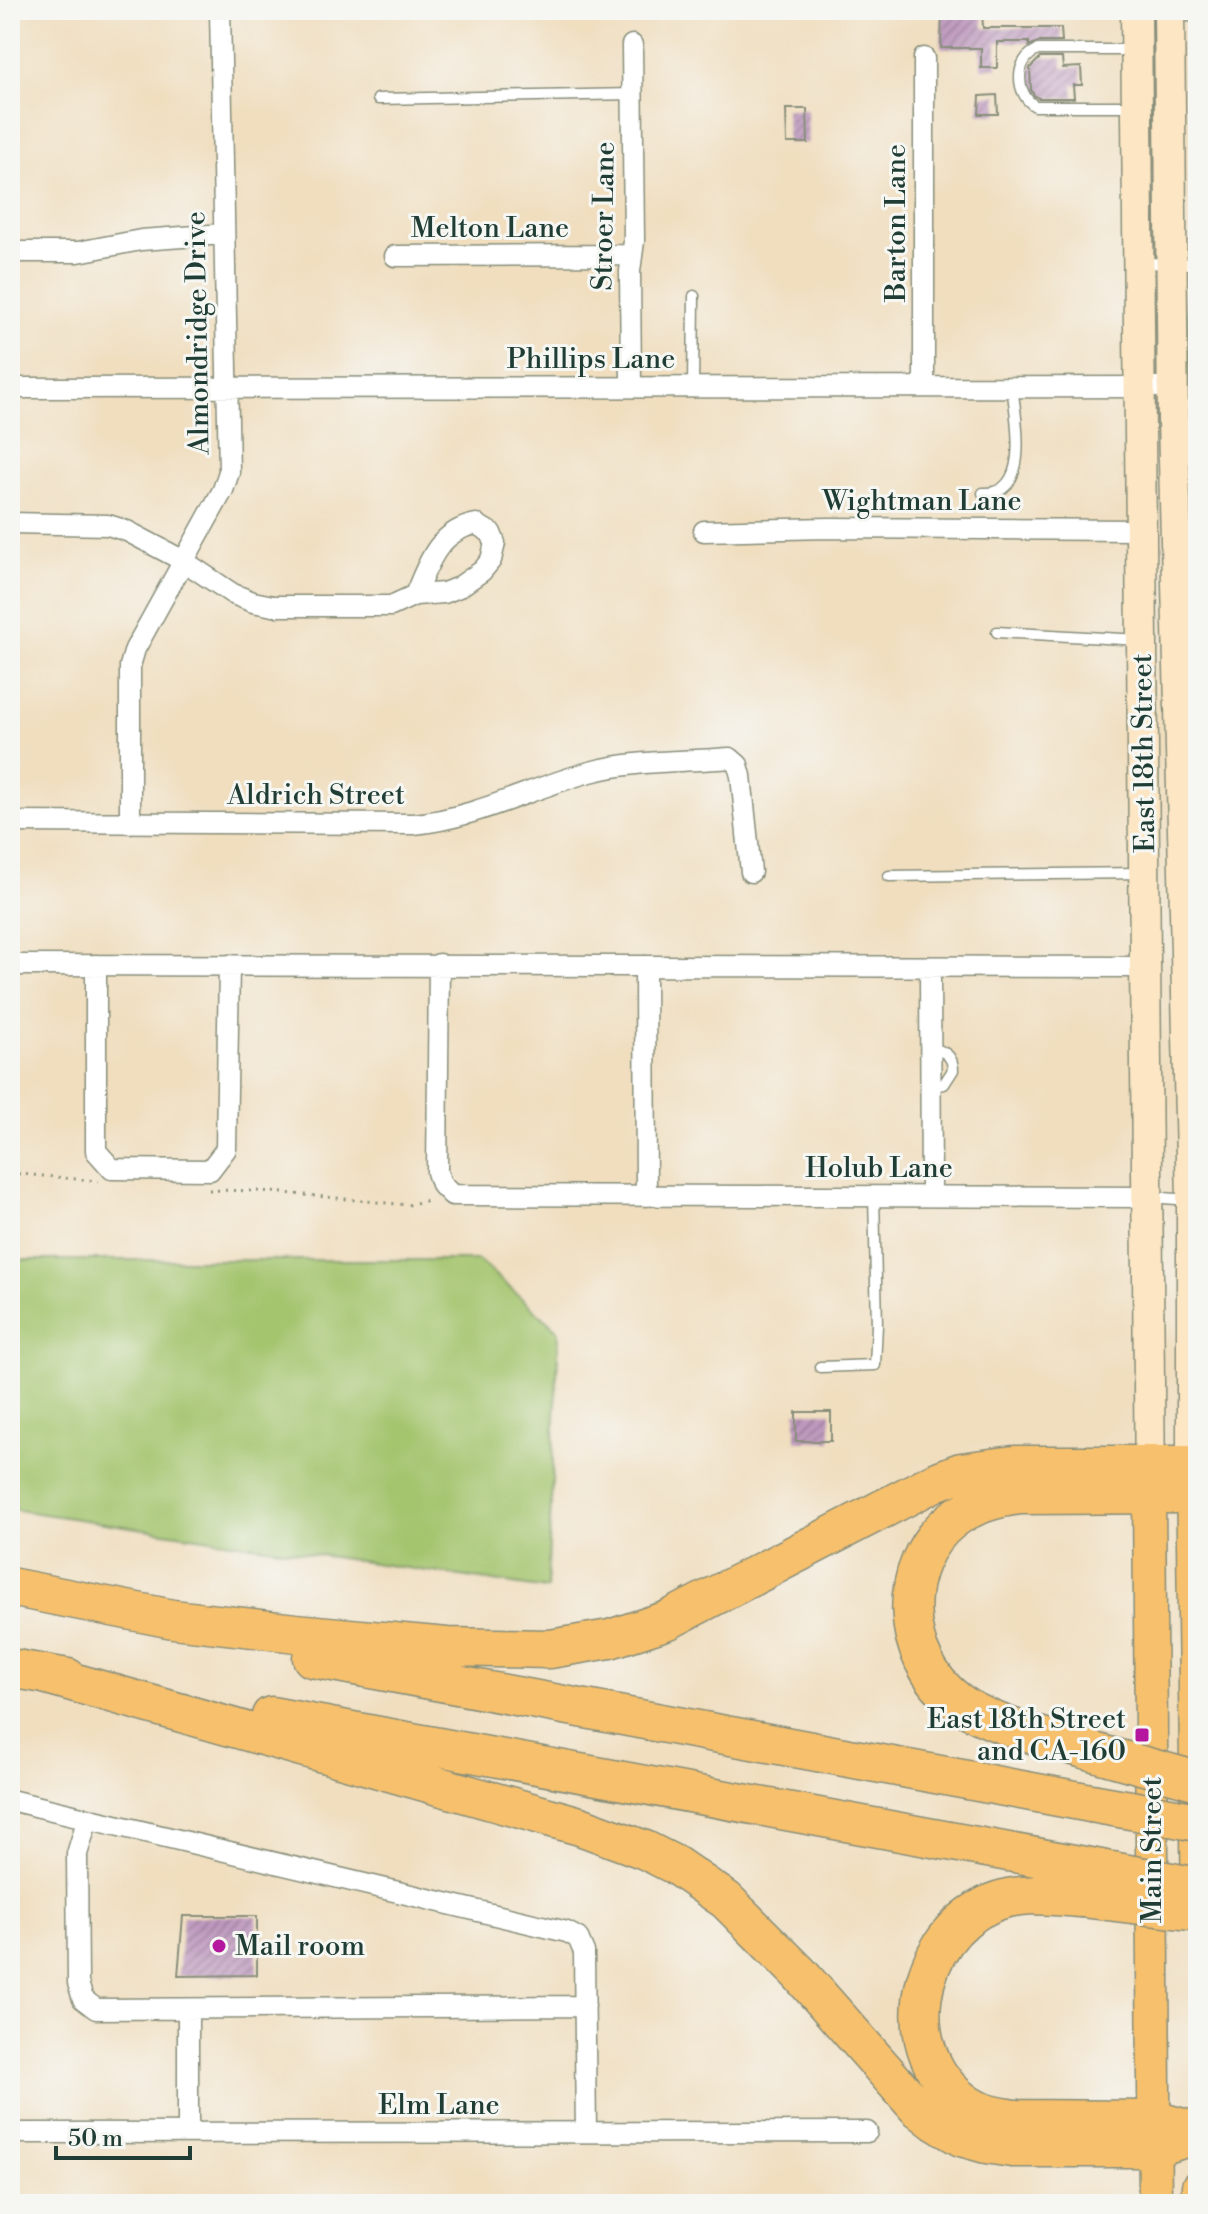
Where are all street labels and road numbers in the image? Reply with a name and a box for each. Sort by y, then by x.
street label: Stroer Lane [585,141,623,291]
street label: Barton Lane [879,144,914,303]
street label: Almondridge Drive [178,211,218,456]
street label: Melton Lane [411,211,569,246]
street label: Phillips Lane [507,342,675,377]
street label: Wightman Lane [821,484,1022,519]
street label: East 18th Street [1125,653,1163,853]
street label: Aldrich Street [226,778,405,813]
street label: Holub Lane [805,1151,953,1186]
street label: Main Street [1135,1777,1170,1923]
street label: Elm Lane [378,2088,500,2123]

